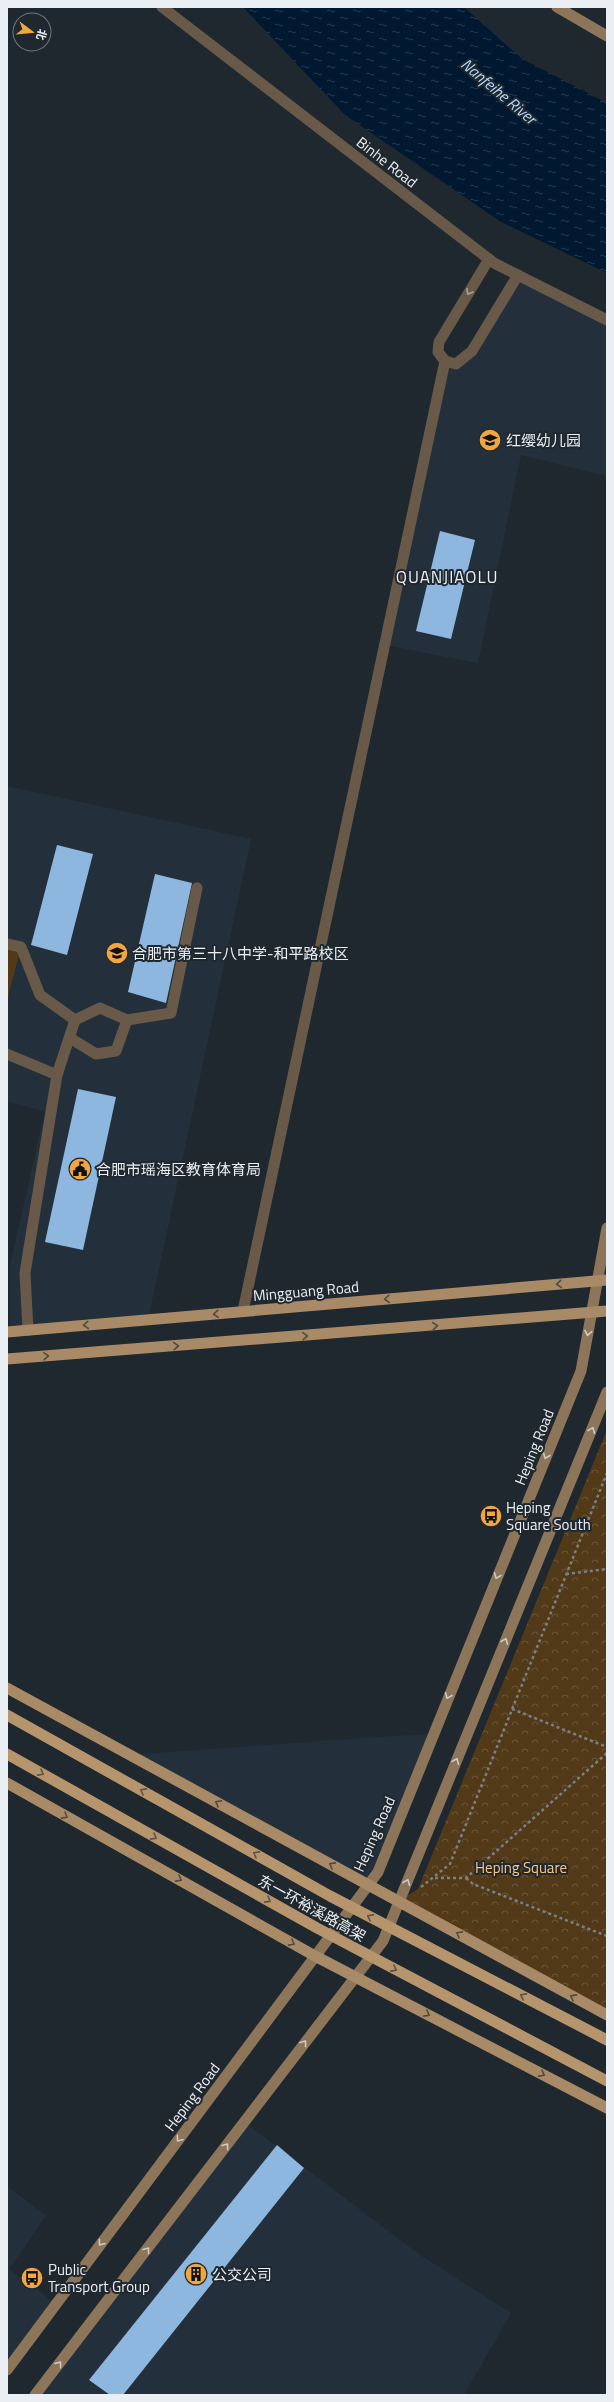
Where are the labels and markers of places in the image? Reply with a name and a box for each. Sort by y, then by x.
school or university icon: 红缨幼儿园 [477,427,503,453]
place label: 红缨幼儿园 [506,429,581,452]
school or university icon: 合肥市第三十八中学-和平路校区 [104,940,130,966]
place label: 合肥市第三十八中学-和平路校区 [132,942,349,965]
public building icon: 合肥市瑶海区教育体育局 [67,1156,93,1182]
place label: 合肥市瑶海区教育体育局 [96,1158,261,1181]
place label: Heping Square South [506,1496,591,1536]
bus stop icon: Heping Square South [478,1503,504,1529]
place label: Public Transport Group [48,2258,150,2298]
building icon: 公交公司 [183,2261,209,2287]
place label: 公交公司 [212,2263,272,2286]
bus stop icon: Public Transport Group [19,2265,45,2291]

